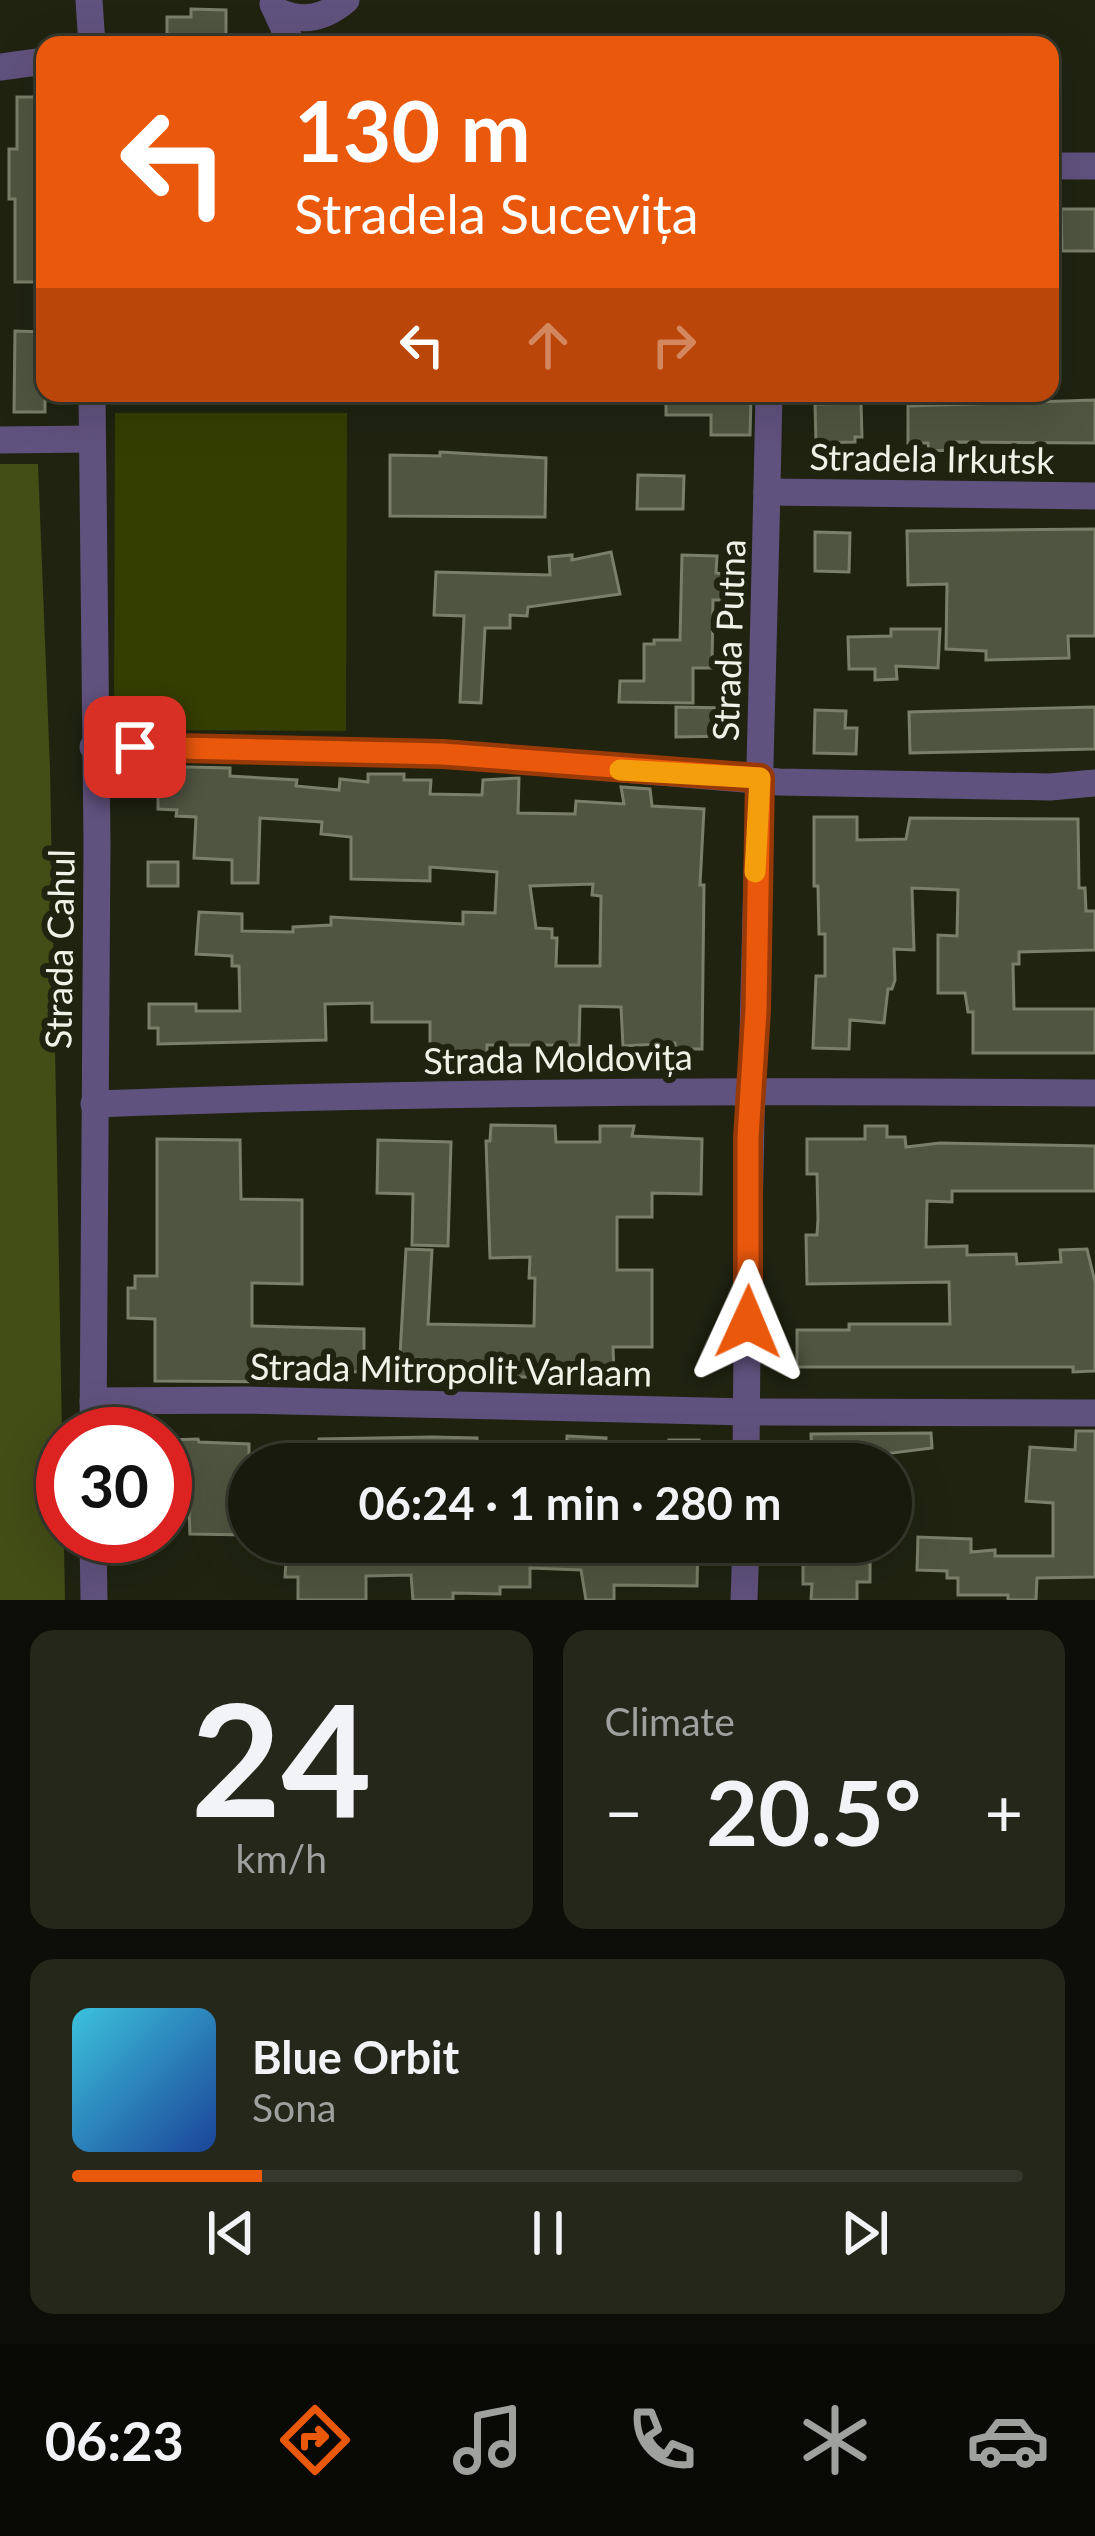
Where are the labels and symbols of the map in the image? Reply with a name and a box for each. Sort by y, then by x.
street label: Stradela Irkutsk [809,434,1056,482]
street label: Strada Putna [702,538,754,742]
pin [84,696,186,798]
street label: Strada Cahul [35,849,83,1049]
street label: Strada Moldovița [423,1034,693,1082]
position arrow [685,1259,811,1385]
street label: Strada Mitropolit Varlaam [250,1343,652,1395]
speed limit sign: 30 [36,1407,192,1563]

